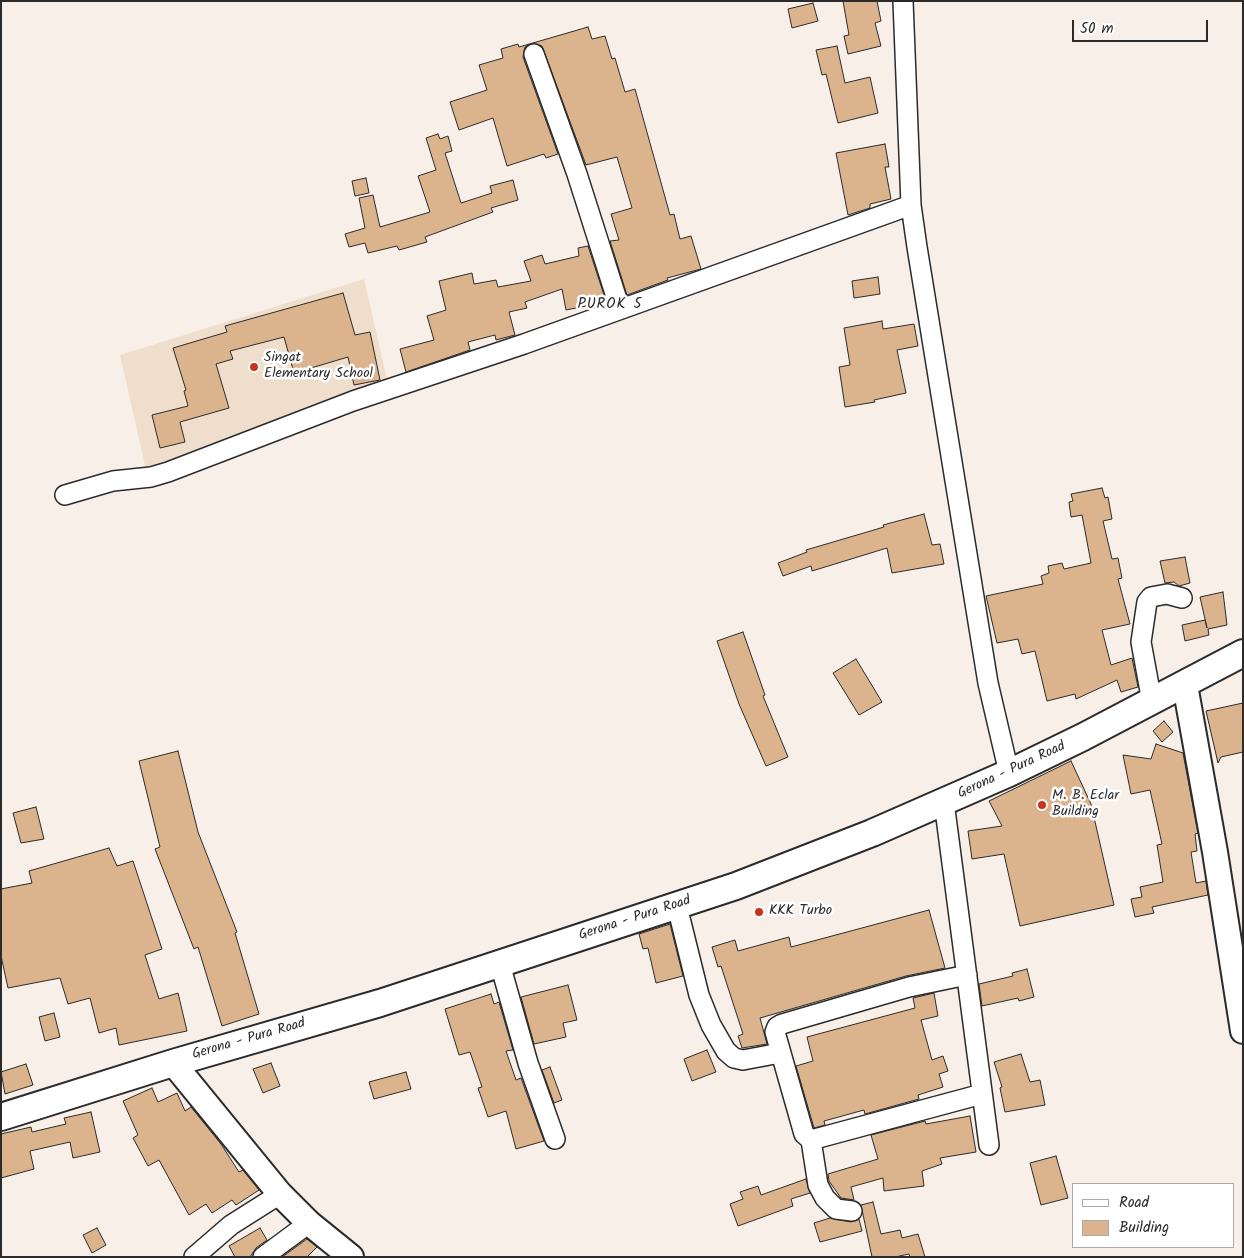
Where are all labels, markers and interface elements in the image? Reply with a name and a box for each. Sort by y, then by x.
scale bar [1074,10,1210,42]
text: 50 m [1080,17,1114,41]
district label: PUROK 5 [577,296,643,314]
place label: Singat Elementary School [264,351,373,384]
marker: Singat Elementary School [248,361,260,373]
street label: Gerona - Pura Road [956,739,1068,803]
place label: M. B. Eclar Building [1052,789,1119,822]
marker: M. B. Eclar Building [1036,799,1048,811]
street label: Gerona - Pura Road [577,893,693,945]
place label: KKK Turbo [769,904,832,920]
marker: KKK Turbo [753,906,765,918]
street label: Gerona - Pura Road [191,1016,307,1064]
legend [1072,1183,1234,1248]
text: Road [1119,1191,1149,1215]
text: Building [1119,1216,1169,1240]

